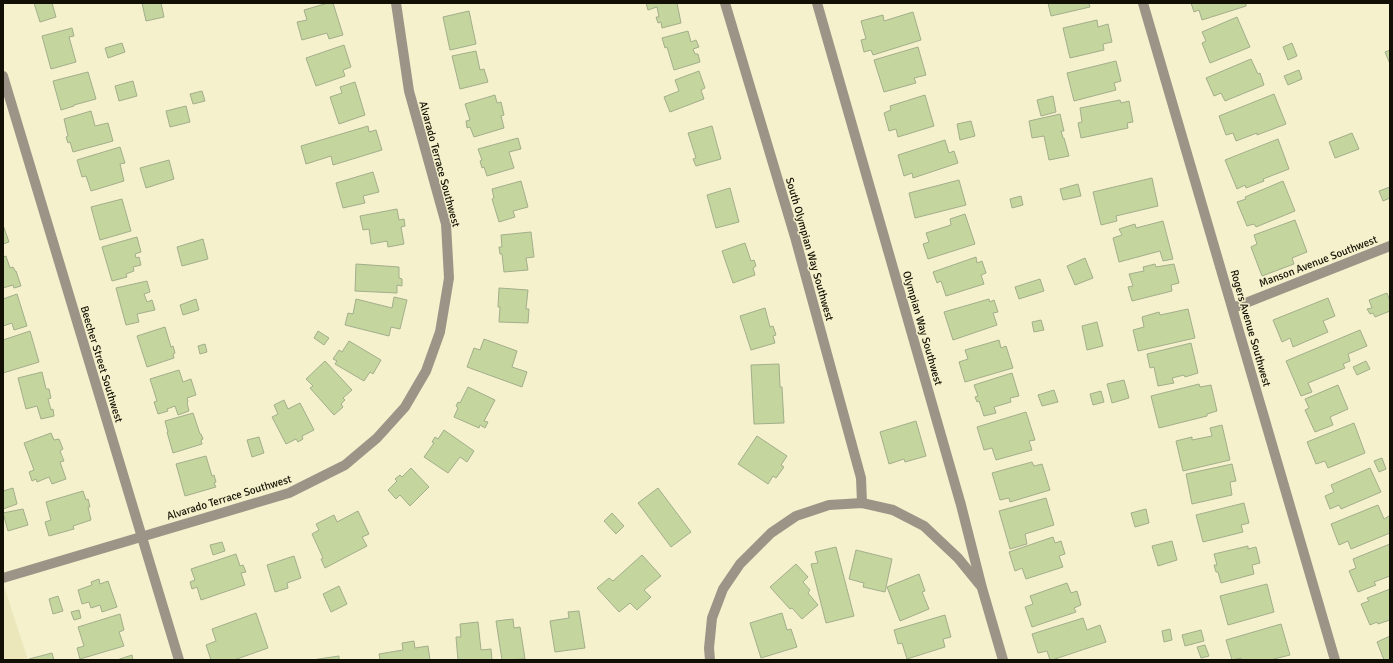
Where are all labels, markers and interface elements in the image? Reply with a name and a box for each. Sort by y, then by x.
street label: Alvarado Terrace Southwest [416,100,463,229]
street label: South Olympian Way Southwest [783,176,836,322]
street label: Manson Avenue Southwest [1257,233,1379,290]
street label: Rogers Avenue Southwest [1228,268,1273,388]
street label: Olympian Way Southwest [900,269,945,387]
street label: Beecher Street Southwest [78,304,126,424]
street label: Alvarado Terrace Southwest [165,472,293,523]

